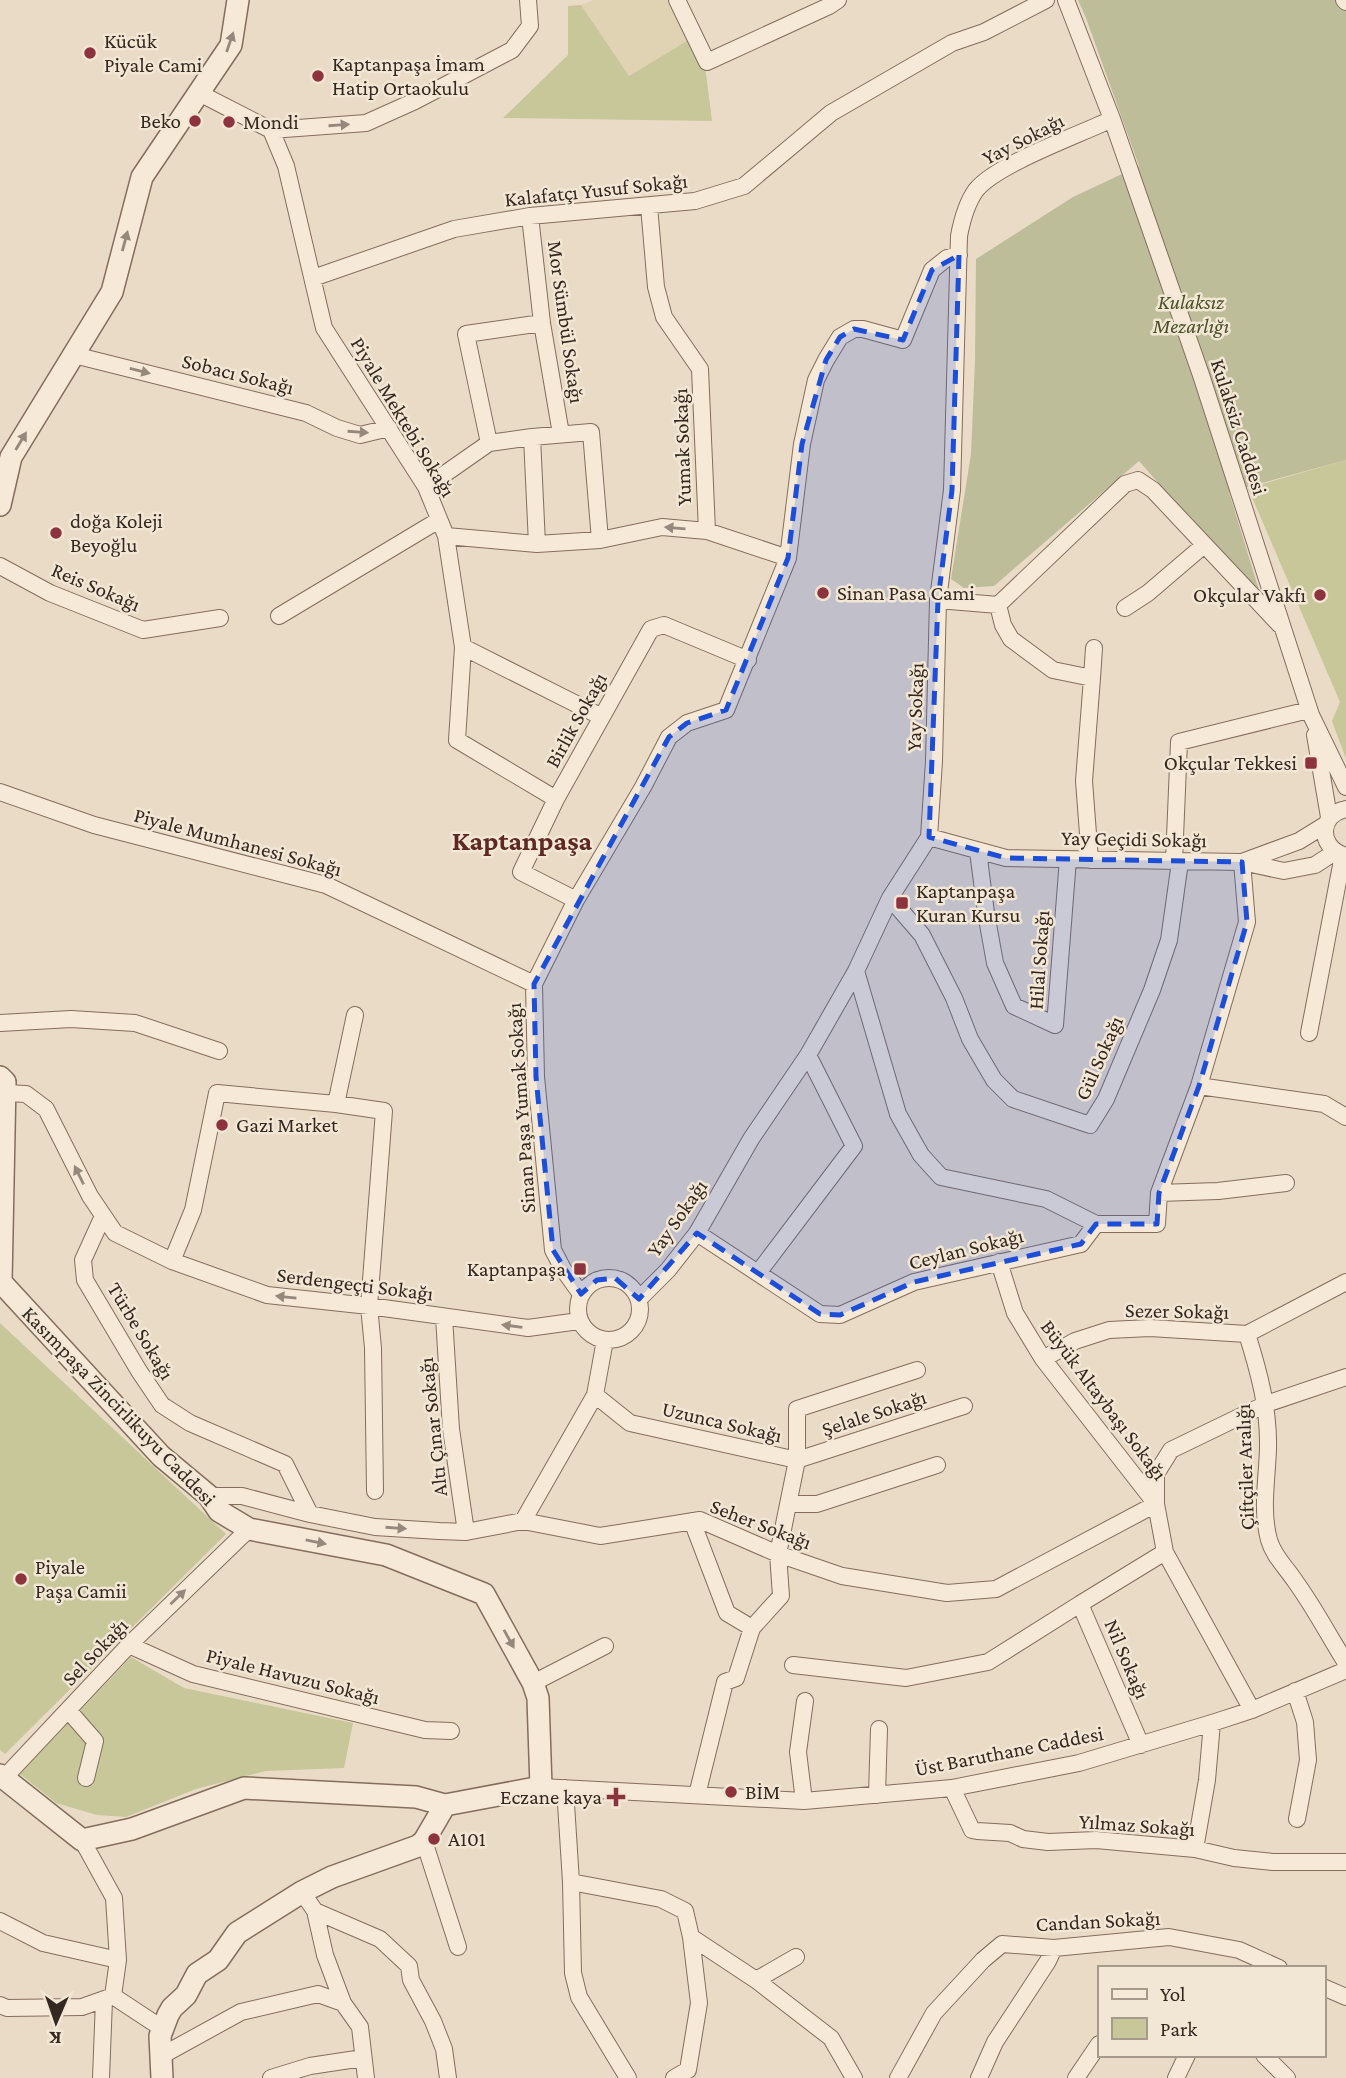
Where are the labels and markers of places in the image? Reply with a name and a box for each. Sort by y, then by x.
place label: Kücük Piyale Cami [104,29,203,77]
marker: Kücük Piyale Cami [82,45,98,61]
place label: Kaptanpaşa İmam Hatip Ortaokulu [332,52,485,100]
marker: Kaptanpaşa İmam Hatip Ortaokulu [310,68,326,84]
place label: Beko [140,109,181,133]
place label: Mondi [243,110,299,134]
marker: Beko [187,113,203,129]
marker: Mondi [221,114,237,130]
place label: doğa Koleji Beyoğlu [70,509,163,557]
marker: doğa Koleji Beyoğlu [48,525,64,541]
place label: Sinan Pasa Cami [837,581,975,605]
place label: Okçular Vakfı [1193,583,1307,607]
marker: Sinan Pasa Cami [815,585,831,601]
marker: Okçular Vakfı [1312,587,1328,603]
place label: Okçular Tekkesi [1164,751,1297,775]
marker: Okçular Tekkesi [1303,755,1319,771]
place label: Kaptanpaşa Kuran Kursu [916,879,1020,927]
marker: Kaptanpaşa Kuran Kursu [894,895,910,911]
place label: Gazi Market [236,1113,339,1137]
marker: Gazi Market [214,1117,230,1133]
place label: Kaptanpaşa [467,1257,566,1281]
marker: Kaptanpaşa [572,1261,588,1277]
place label: Piyale Paşa Camii [35,1555,127,1603]
marker: Piyale Paşa Camii [13,1571,29,1587]
place label: BİM [745,1780,780,1804]
marker: BİM [723,1784,739,1800]
place label: Eczane kaya [500,1785,602,1809]
marker: Eczane kaya [608,1789,624,1805]
place label: A101 [448,1827,486,1851]
marker: A101 [426,1831,442,1847]

